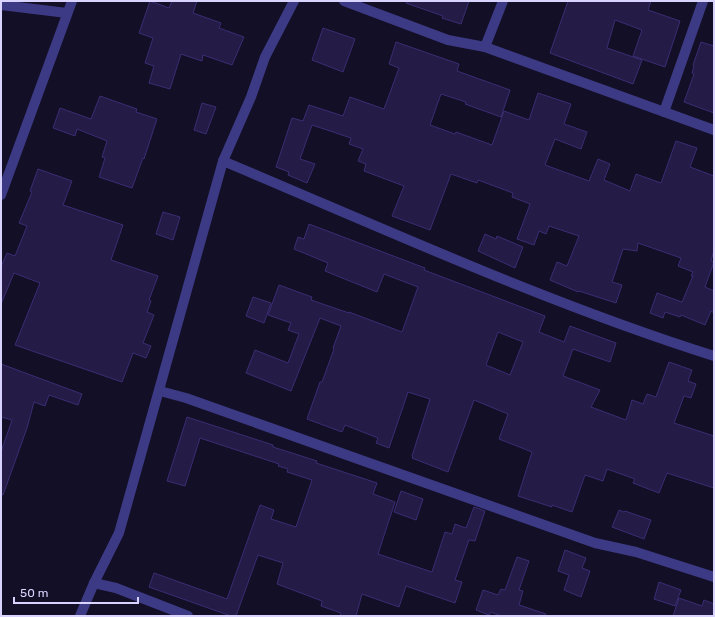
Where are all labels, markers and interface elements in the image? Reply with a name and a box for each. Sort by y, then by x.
scale bar [14,579,138,605]
text: 50 m [20,586,48,600]

